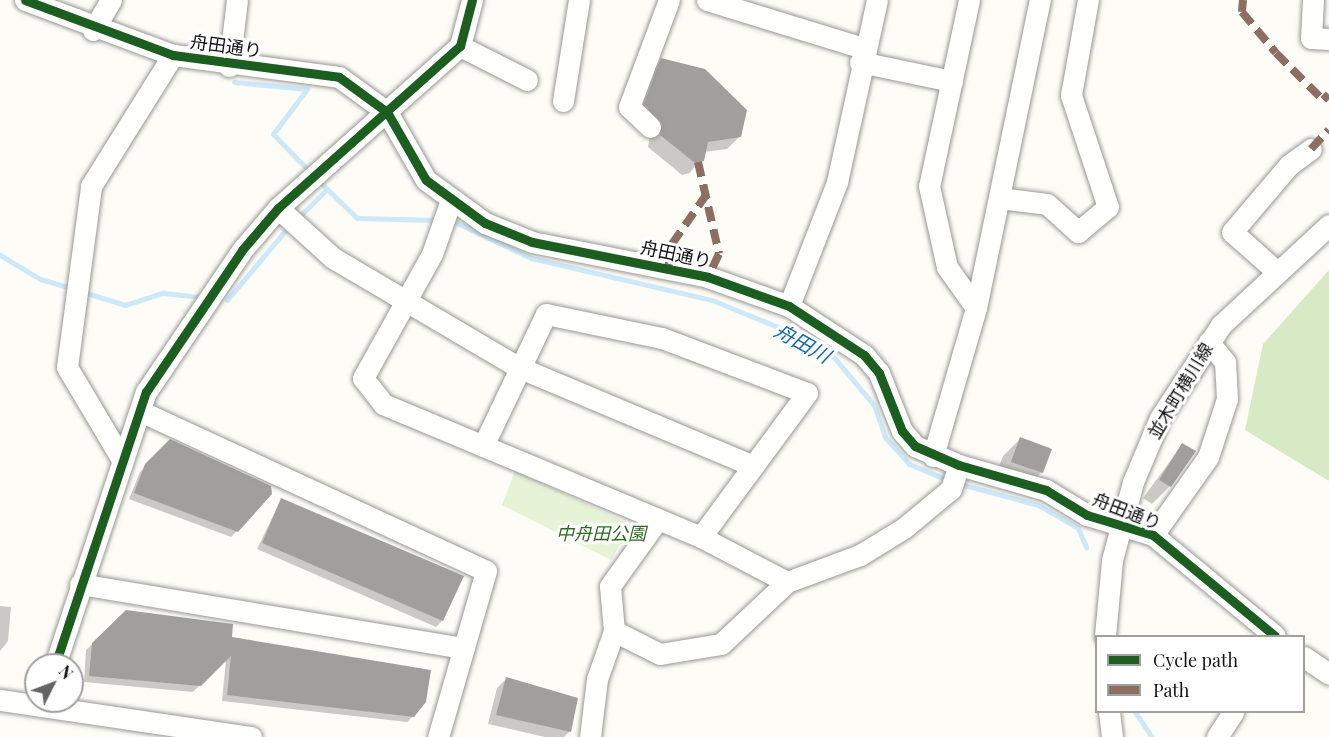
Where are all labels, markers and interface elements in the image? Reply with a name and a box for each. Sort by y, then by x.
street label: 舟田通り [189,30,263,62]
street label: 舟田通り [639,236,713,272]
water label: 舟田川 [771,317,835,367]
street label: 並木町横川線 [1143,339,1217,443]
street label: 舟田通り [1090,488,1164,534]
park label: 中舟田公園 [556,522,646,544]
legend [1095,635,1305,713]
text: Cycle path [1153,648,1238,672]
north arrow [24,653,84,713]
text: N [55,661,78,683]
text: Path [1153,678,1189,702]

